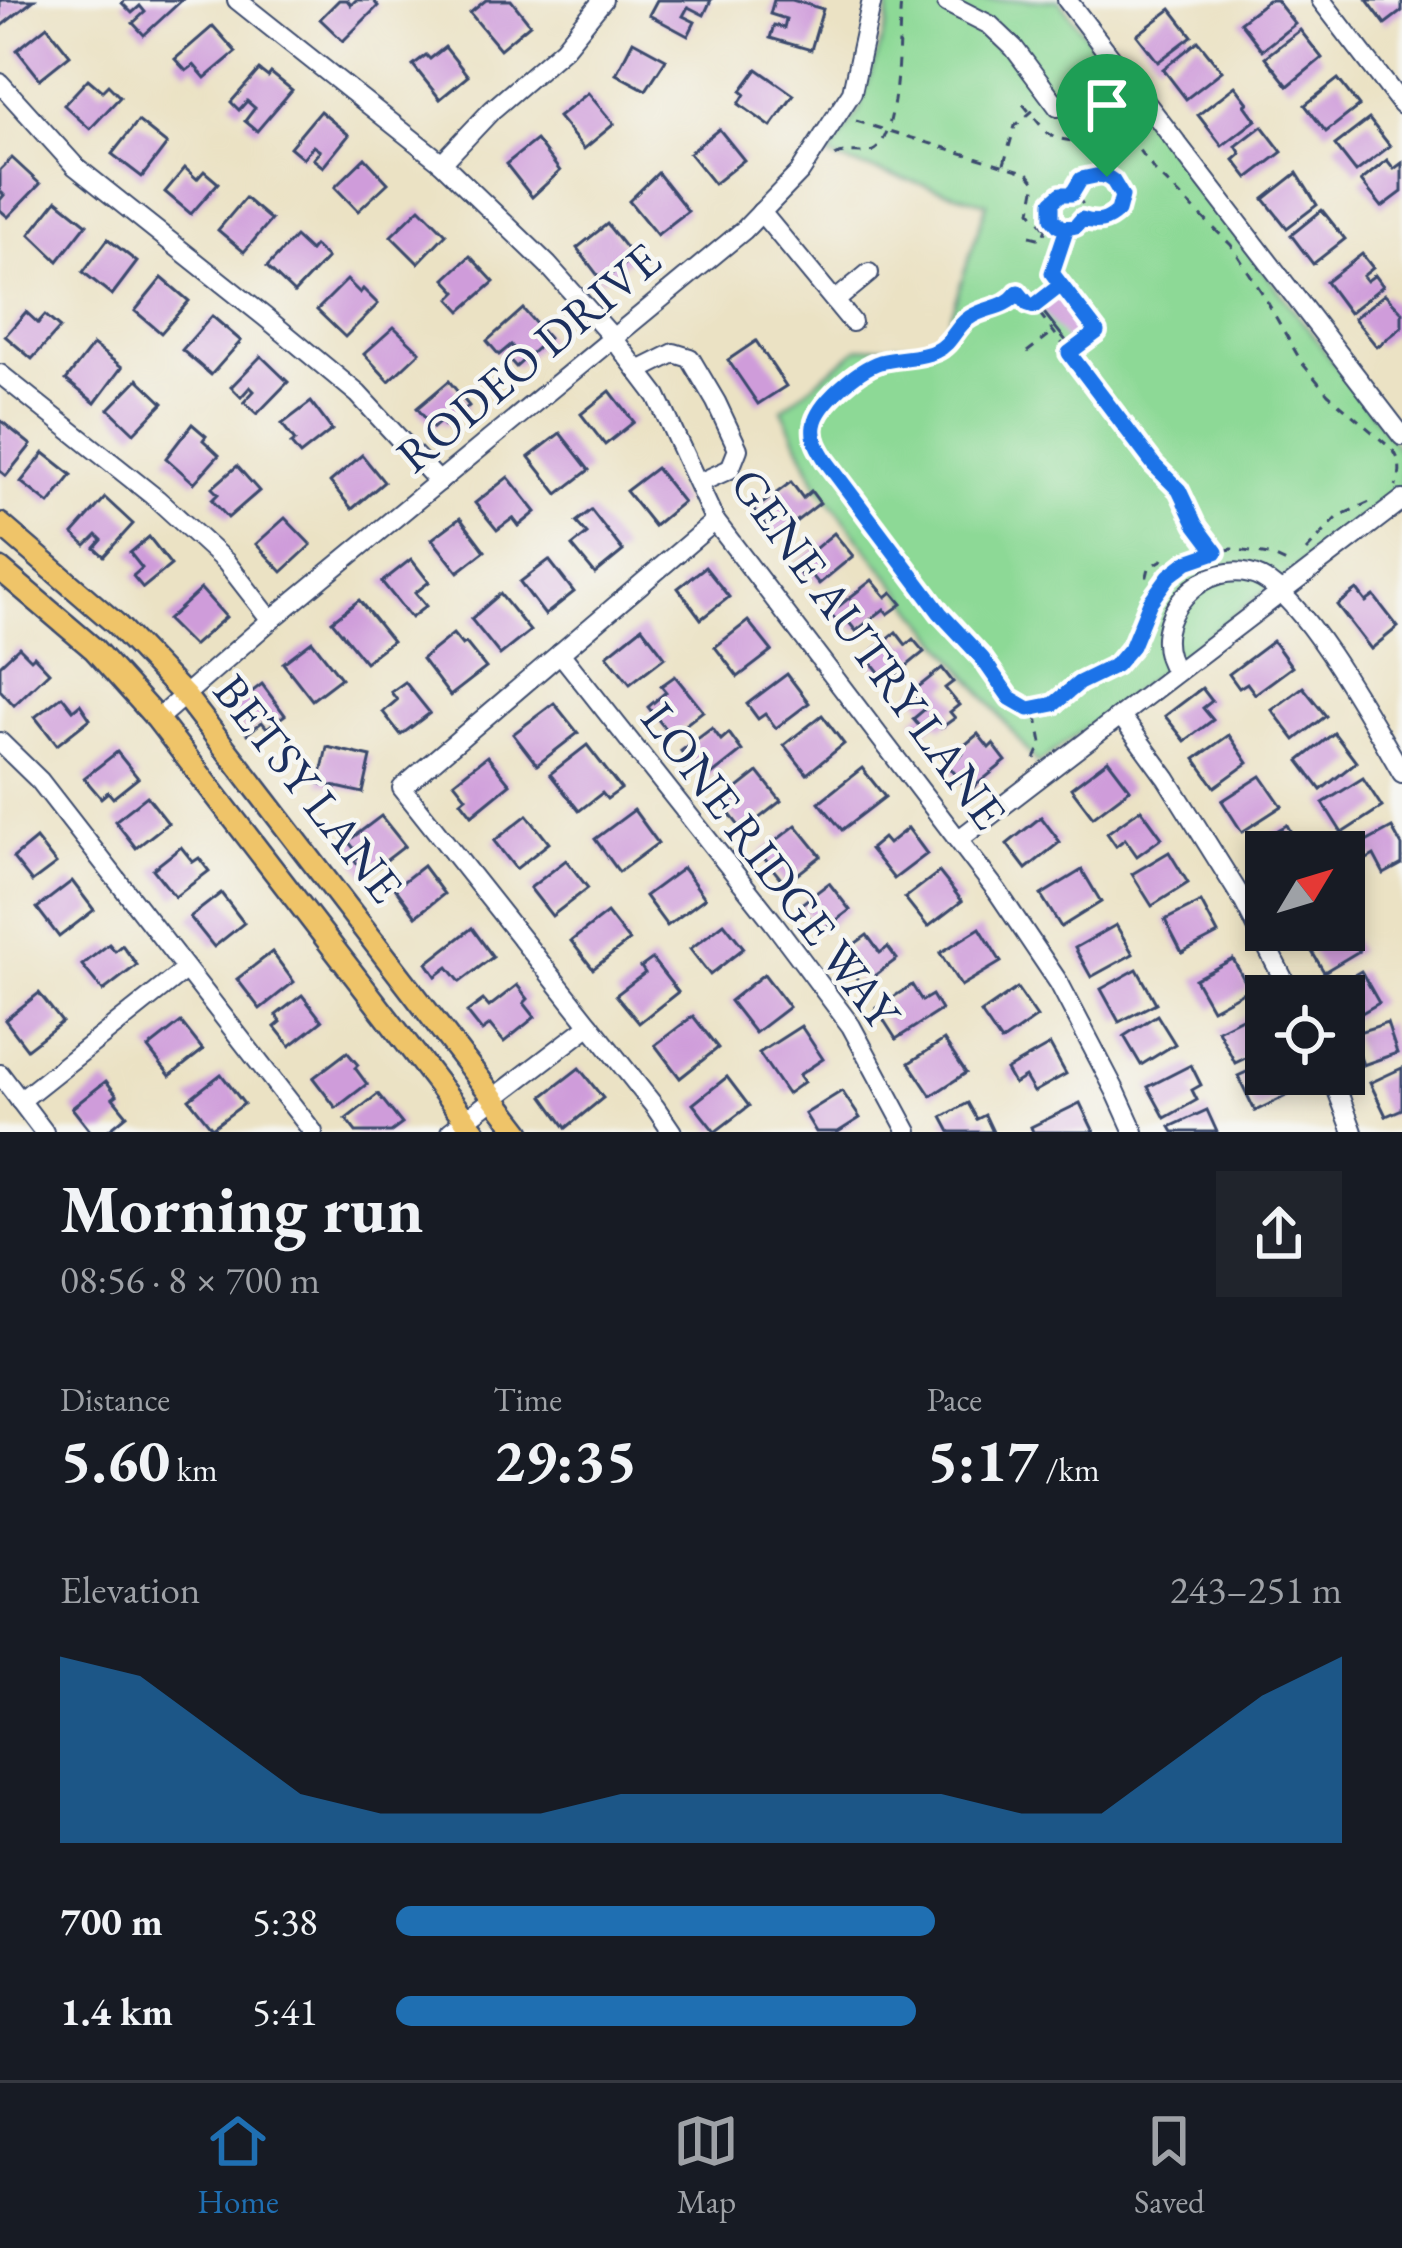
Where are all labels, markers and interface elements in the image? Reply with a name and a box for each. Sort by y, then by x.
pin [1056,54,1158,177]
icon: arrive [1074,72,1140,138]
street label: RODEO DRIVE [383,228,673,486]
street label: GENE AUTRY LANE [717,455,1021,841]
street label: BETSY LANE [200,661,418,915]
street label: LONE RIDGE WAY [628,689,915,1042]
north arrow [1245,831,1365,951]
map controls [1245,831,1365,1095]
button: locate [1245,975,1365,1095]
text: Morning run [60,1166,424,1252]
button: share [1216,1171,1342,1297]
text: 08:56 · 8 × 700 m [60,1254,320,1305]
text: Distance [60,1378,170,1421]
text: Time [493,1378,562,1421]
text: Pace [927,1378,982,1421]
text: 5.60 [60,1421,170,1499]
text: 29:35 [493,1421,637,1499]
text: 5:17 [927,1421,1039,1499]
text: km [170,1448,218,1491]
text: /km [1039,1448,1100,1491]
text: Elevation [60,1564,200,1615]
text: 243–251 m [1170,1564,1342,1615]
text: 700 m [60,1896,163,1947]
text: 5:38 [252,1896,318,1947]
text: 1.4 km [60,1986,173,2037]
text: 5:41 [252,1986,318,2037]
tab: Home [197,2108,279,2223]
tab: Map [673,2108,739,2223]
tab: Saved [1134,2108,1205,2223]

